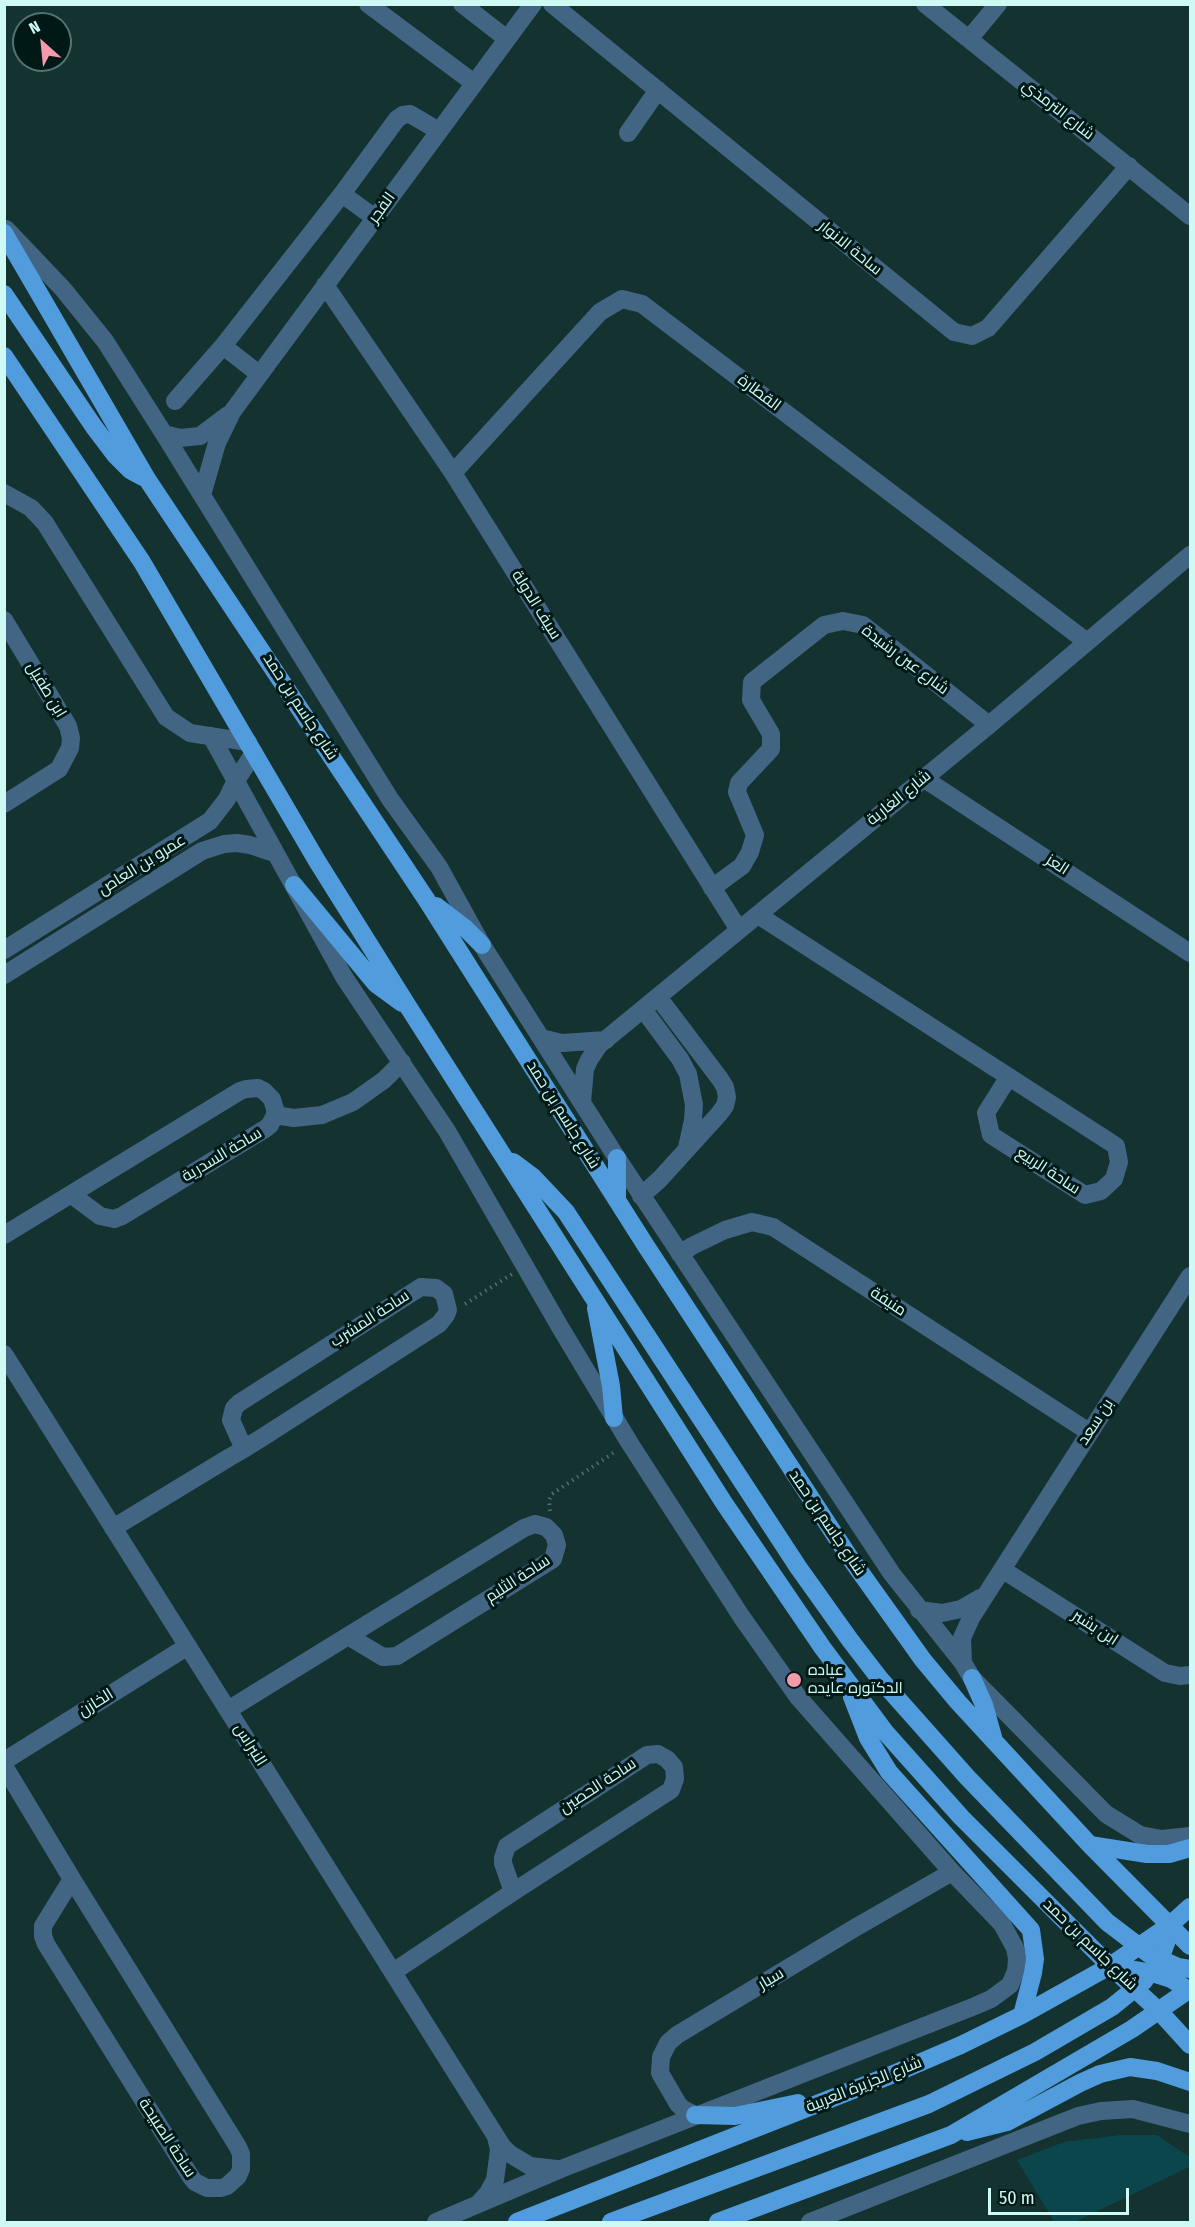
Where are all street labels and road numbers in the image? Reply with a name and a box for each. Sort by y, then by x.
street label: شارع الترمذي [1018,76,1098,144]
street label: الفجر [364,189,400,227]
street label: ساحة الانوار [814,216,886,280]
street label: القطارة [734,371,784,415]
street label: سيف الدولة [507,567,565,643]
street label: شارع عين رشيدة [858,621,952,699]
street label: شارع جاسم بن حمد [258,650,342,764]
street label: ابن طفيل [22,659,70,721]
street label: شارع الغارية [863,766,935,830]
street label: عمرو بن العاص [95,831,189,899]
street label: العز [1042,851,1072,879]
street label: شارع جاسم بن حمد [522,1058,604,1172]
street label: ساحة السدرية [179,1124,265,1186]
street label: ساحة الربيع [1012,1143,1084,1199]
street label: منيفة [866,1283,910,1321]
street label: ساحة المشرب [327,1286,413,1352]
street label: بن سعد [1074,1395,1118,1449]
street label: شارع جاسم بن حمد [785,1467,869,1579]
street label: ساحة الثليم [482,1551,554,1607]
street label: ابن بشير [1068,1606,1122,1650]
street label: الخازن [75,1685,117,1721]
street label: النبراس [230,1720,270,1770]
street label: ساحة الحصين [556,1754,640,1818]
street label: شارع جاسم بن حمد [1039,1895,1141,1995]
street label: سيار [755,1964,787,1994]
street label: شارع الجزيرة العربية [803,2053,925,2117]
street label: ساحة الصبيحة [134,2095,200,2181]

